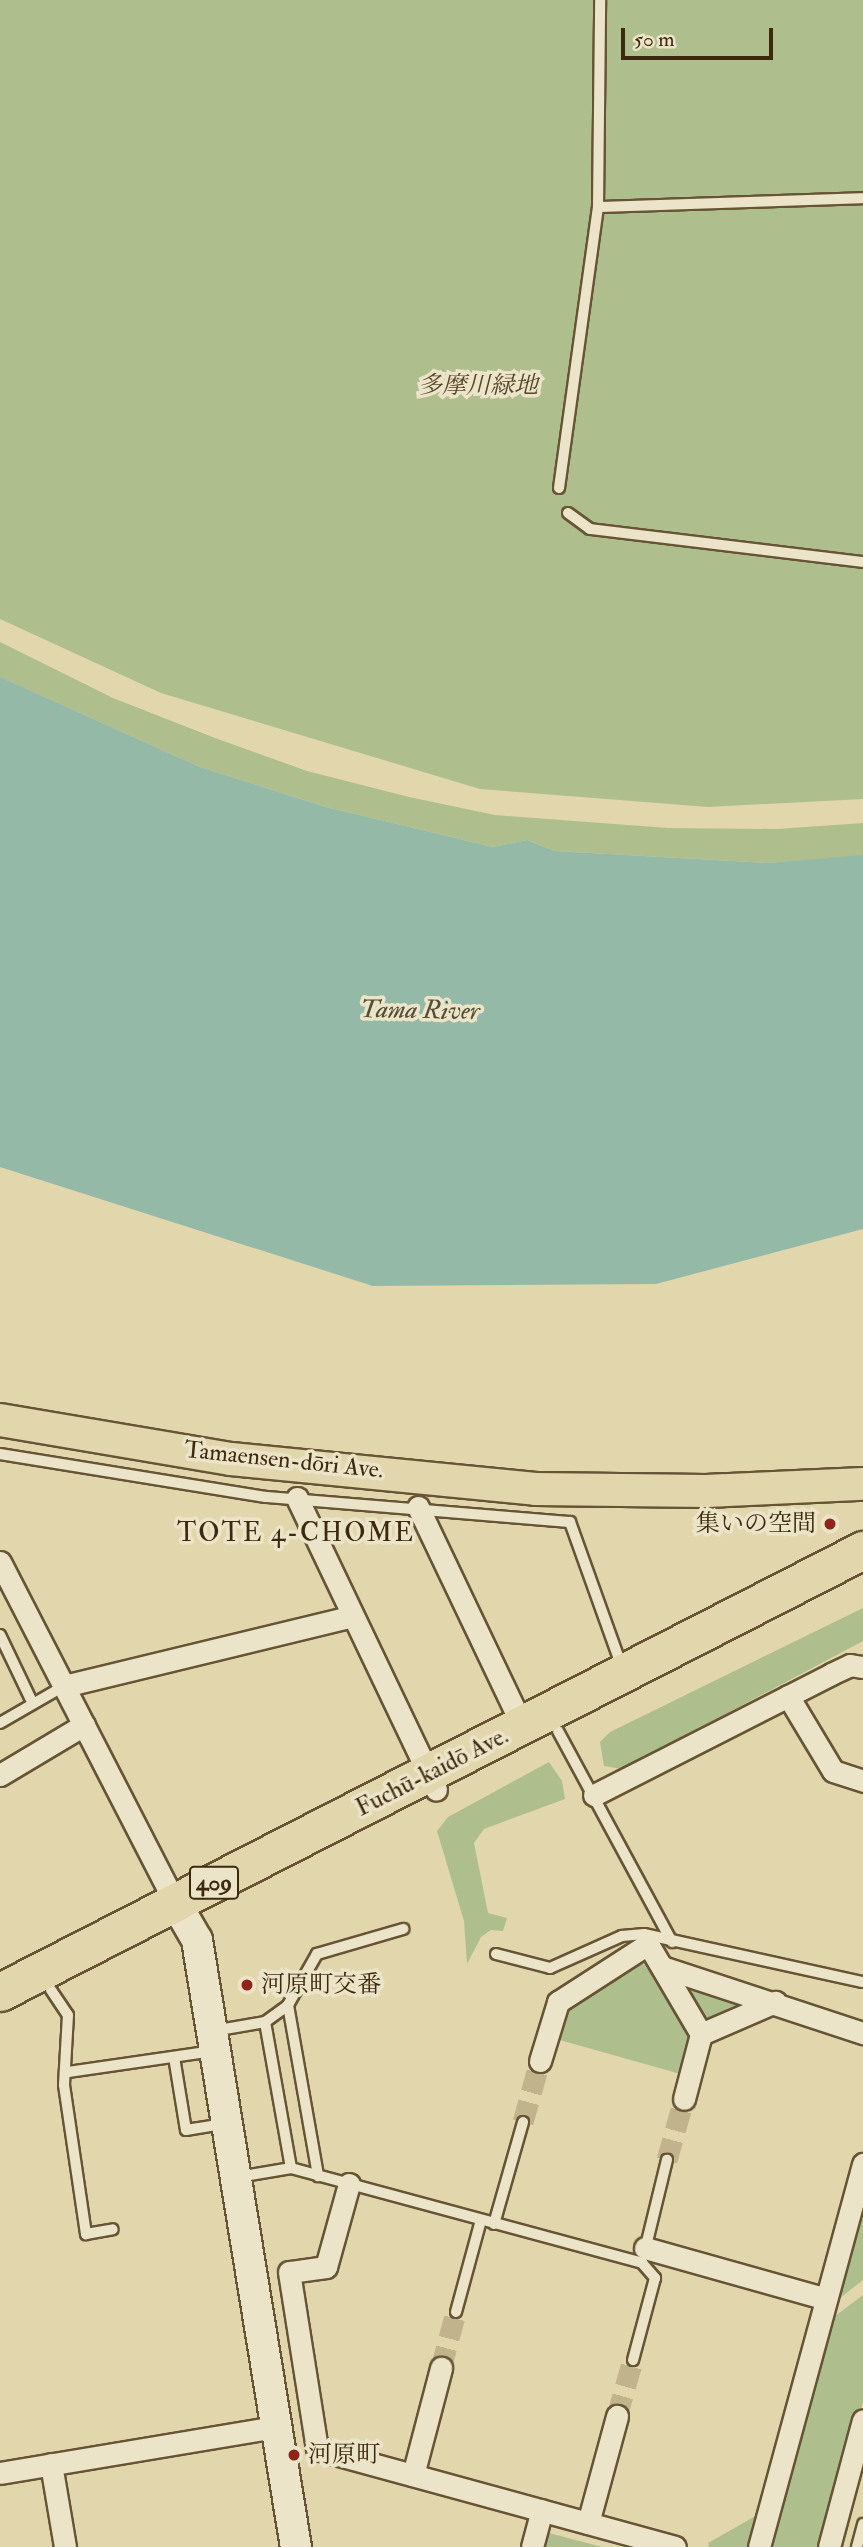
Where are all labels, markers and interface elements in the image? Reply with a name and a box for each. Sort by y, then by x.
scale bar [625,14,777,58]
text: 50 m [634,26,675,53]
park label: 多摩川緑地 [418,372,538,400]
water label: Tama River [360,994,480,1028]
street label: Tamaensen-dōri Ave. [183,1435,385,1485]
place label: 集いの空間 [696,1510,816,1538]
marker: 集いの空間 [822,1516,838,1532]
district label: TOTE 4-CHOME [179,1518,413,1550]
street label: Fuchū-kaidō Ave. [351,1721,513,1823]
road number: 409 [188,1864,240,1902]
place label: 河原町交番 [261,1971,381,1999]
marker: 河原町交番 [239,1977,255,1993]
place label: 河原町 [308,2441,380,2469]
marker: 河原町 [286,2447,302,2463]

